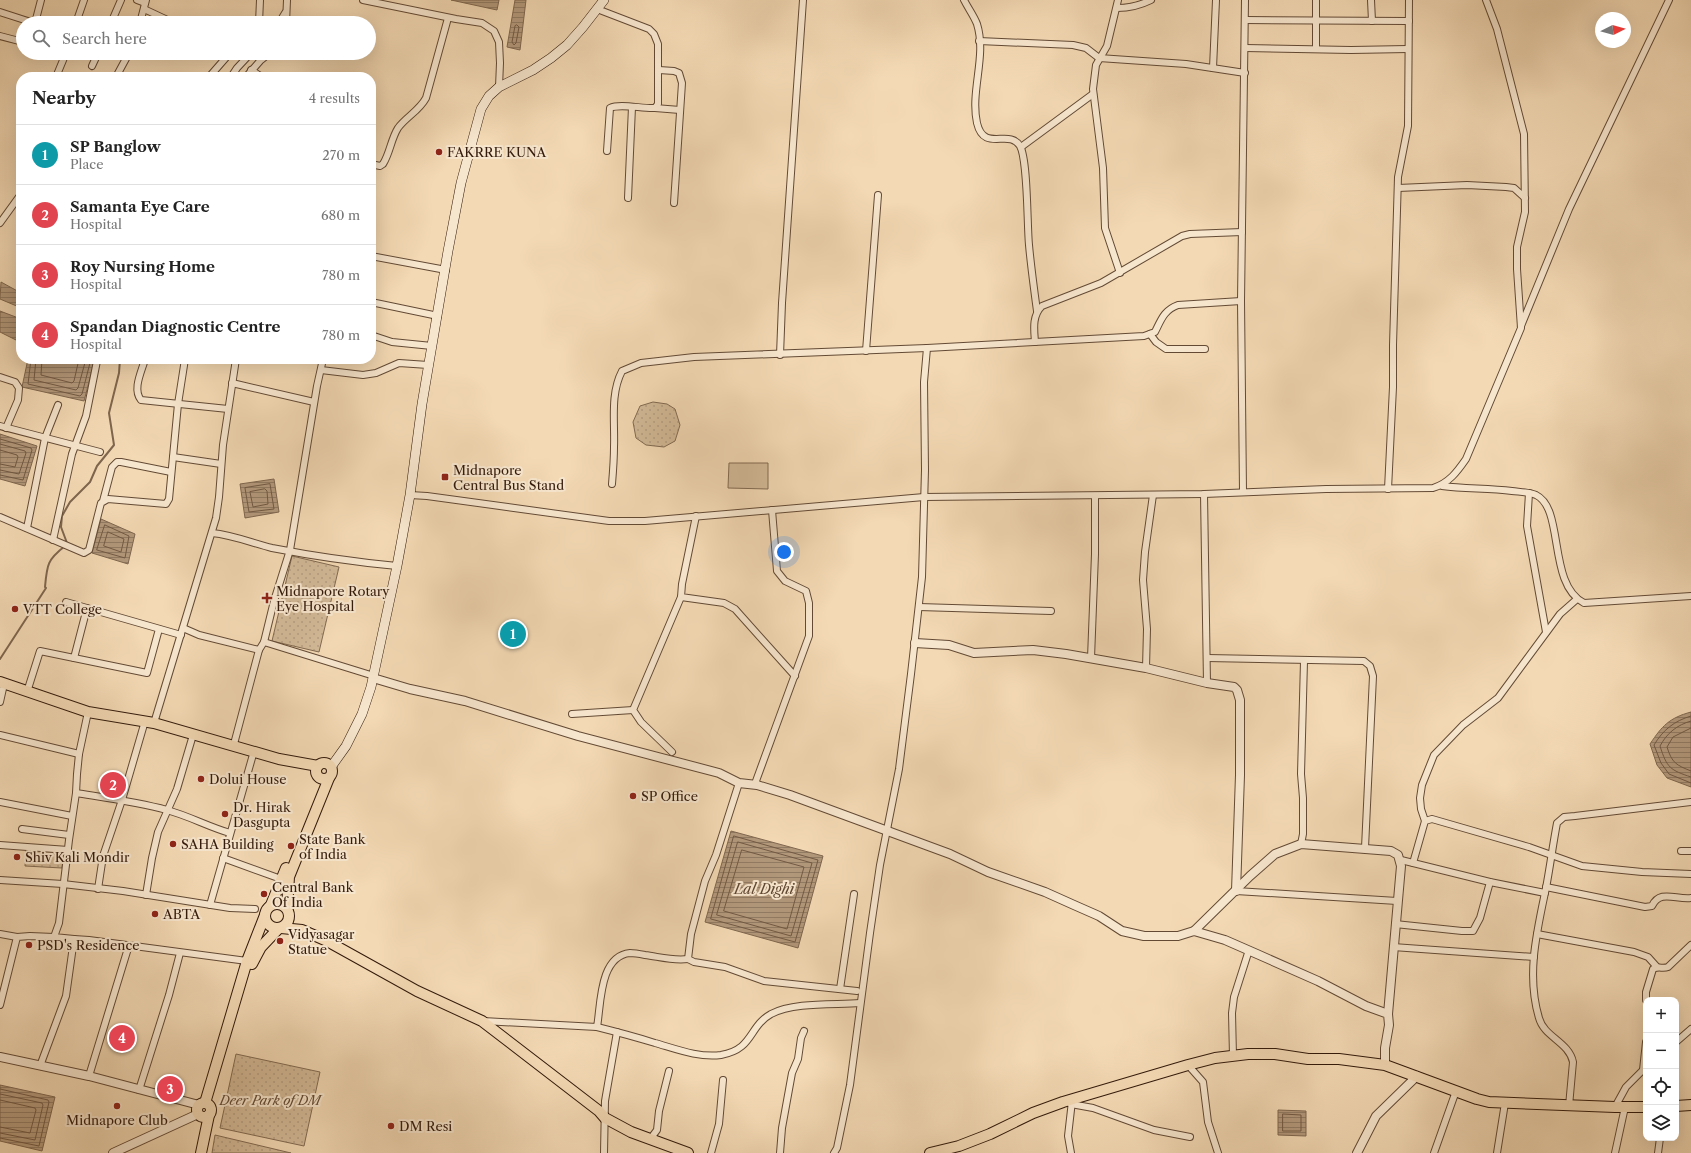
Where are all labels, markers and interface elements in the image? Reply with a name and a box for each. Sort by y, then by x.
north arrow [1595,12,1631,48]
search box [16,16,376,60]
icon: search [30,27,52,49]
text: Search here [62,29,147,48]
text: Nearby [32,88,96,108]
text: 4 results [309,90,360,106]
text: SP Banglow [70,137,161,156]
place label: FAKRRE KUNA [447,144,547,160]
text: 1 [42,147,48,163]
text: 270 m [322,147,360,163]
marker: FAKRRE KUNA [434,147,444,157]
text: Place [70,156,103,172]
text: Samanta Eye Care [70,197,210,216]
text: 2 [41,207,49,223]
text: 680 m [321,207,360,223]
text: Hospital [70,216,122,232]
text: Roy Nursing Home [70,257,215,276]
text: 3 [41,267,49,283]
text: 780 m [322,267,360,283]
text: Hospital [70,276,122,292]
text: Spandan Diagnostic Centre [70,317,281,336]
text: 4 [41,327,49,343]
text: 780 m [322,327,360,343]
text: Hospital [70,336,122,352]
place label: Midnapore Central Bus Stand [453,462,564,493]
marker: Midnapore Central Bus Stand [440,472,450,482]
your location [774,542,794,562]
place label: Midnapore Rotary Eye Hospital [276,583,390,614]
marker: Midnapore Rotary Eye Hospital [261,592,273,604]
place label: VTT College [22,601,102,617]
marker: VTT College [10,604,20,614]
pin: 1 [500,619,526,649]
pin: 2 [100,770,126,800]
place label: Dolui House [209,771,287,787]
marker: Dolui House [196,774,206,784]
place label: SP Office [641,788,698,804]
marker: SP Office [628,791,638,801]
place label: Dr. Hirak Dasgupta [233,799,291,830]
marker: Dr. Hirak Dasgupta [220,809,230,819]
place label: State Bank of India [299,831,366,862]
place label: SAHA Building [181,836,274,852]
marker: SAHA Building [168,839,178,849]
marker: State Bank of India [286,841,296,851]
place label: Shiv Kali Mondir [25,849,130,865]
marker: Shiv Kali Mondir [12,852,22,862]
place label: Central Bank Of India [272,879,354,910]
water label: Lal Dighi [733,880,796,898]
marker: Central Bank Of India [259,889,269,899]
place label: ABTA [162,906,200,922]
marker: ABTA [150,909,160,919]
place label: Vidyasagar Statue [287,926,355,957]
marker: Vidyasagar Statue [275,936,285,946]
place label: PSD's Residence [37,937,140,953]
marker: PSD's Residence [24,940,34,950]
map controls [1643,997,1679,1141]
button: + [1643,997,1679,1033]
pin: 4 [109,1023,135,1053]
button: − [1643,1033,1679,1069]
button: locate [1643,1069,1679,1105]
pin: 3 [157,1074,183,1104]
park label: Deer Park of DM [219,1092,323,1108]
marker: Midnapore Club [112,1101,122,1111]
button: layers [1643,1105,1679,1141]
place label: Midnapore Club [66,1112,168,1128]
place label: DM Resi [399,1118,452,1134]
marker: DM Resi [386,1121,396,1131]

